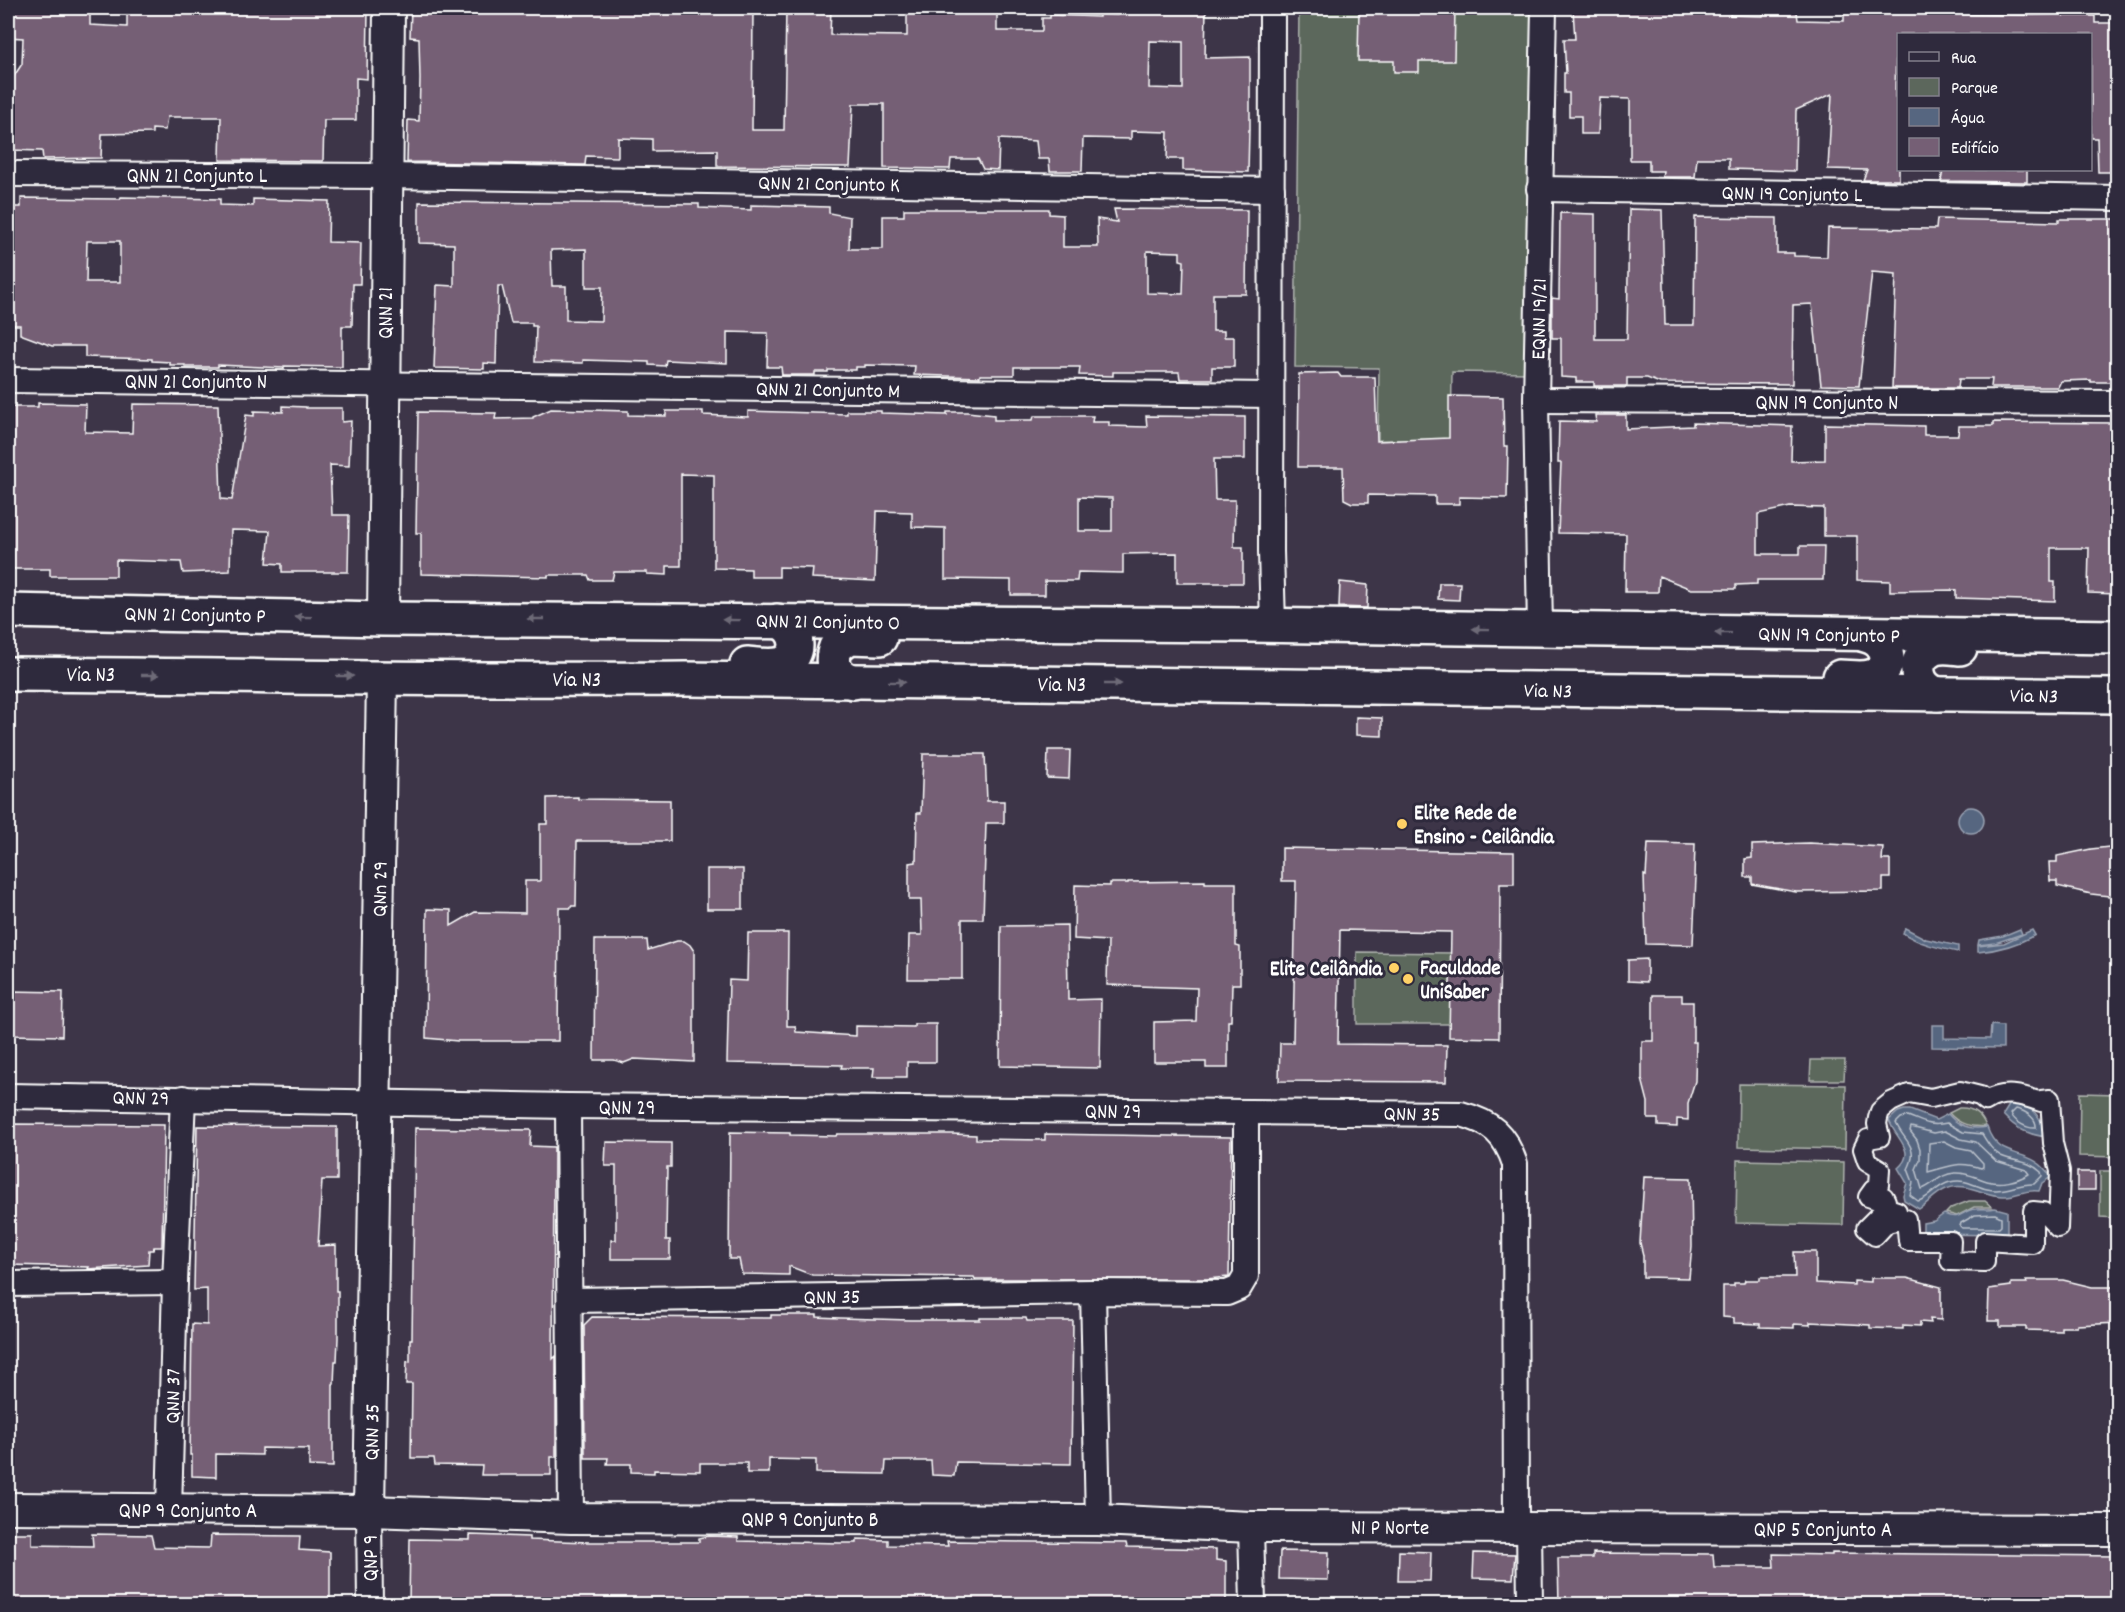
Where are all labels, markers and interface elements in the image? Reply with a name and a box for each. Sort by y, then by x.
legend [1897,33,2092,171]
text: Rua [1951,47,1977,72]
text: Parque [1951,77,1998,102]
text: Água [1951,107,1985,132]
text: Edifício [1951,137,1999,162]
street label: QNN 21 Conjunto L [127,163,268,193]
street label: QNN 21 Conjunto K [758,170,900,202]
street label: QNN 19 Conjunto L [1721,180,1863,212]
street label: EQNN 19/21 [1525,278,1557,360]
street label: QNN 21 [373,287,403,339]
street label: QNN 21 Conjunto N [125,369,267,399]
street label: QNN 21 Conjunto M [756,376,900,408]
street label: QNN 19 Conjunto N [1756,390,1898,420]
street label: QNN 21 Conjunto P [124,601,266,633]
street label: QNN 21 Conjunto O [756,608,900,640]
one-way arrow [294,612,313,621]
one-way arrow [527,614,546,624]
one-way arrow [722,615,741,625]
street label: QNN 19 Conjunto P [1758,621,1900,653]
one-way arrow [1472,624,1491,634]
one-way arrow [1714,628,1733,638]
street label: Via N3 [67,662,115,692]
street label: Via N3 [553,667,601,697]
one-way arrow [140,670,159,680]
one-way arrow [335,671,354,681]
street label: Via N3 [1038,672,1086,702]
one-way arrow [887,677,906,687]
street label: Via N3 [1524,678,1572,708]
one-way arrow [1103,679,1122,689]
street label: Via N3 [2010,683,2058,713]
place label: Elite Rede de Ensino - Ceilândia [1414,800,1555,854]
marker: Elite Rede de Ensino - Ceilândia [1395,817,1409,831]
street label: QNn 29 [367,861,397,917]
place label: Faculdade UniSaber [1420,955,1501,1009]
place label: Elite Ceilândia [1270,956,1383,986]
marker: Elite Ceilândia [1387,961,1401,975]
marker: Faculdade UniSaber [1401,972,1415,986]
street label: QNN 29 [112,1085,170,1115]
street label: QNN 29 [599,1095,655,1125]
street label: QNN 29 [1085,1099,1141,1129]
street label: QNN 35 [1383,1101,1441,1131]
street label: QNN 35 [803,1284,861,1314]
street label: QNN 37 [160,1368,190,1424]
street label: QNN 35 [359,1403,389,1461]
street label: QNP 9 Conjunto A [119,1498,257,1528]
street label: QNP 9 Conjunto B [742,1507,879,1537]
street label: N1 P Norte [1351,1515,1429,1545]
street label: QNP 5 Conjunto A [1754,1517,1892,1547]
street label: QNP 9 [358,1535,388,1581]

